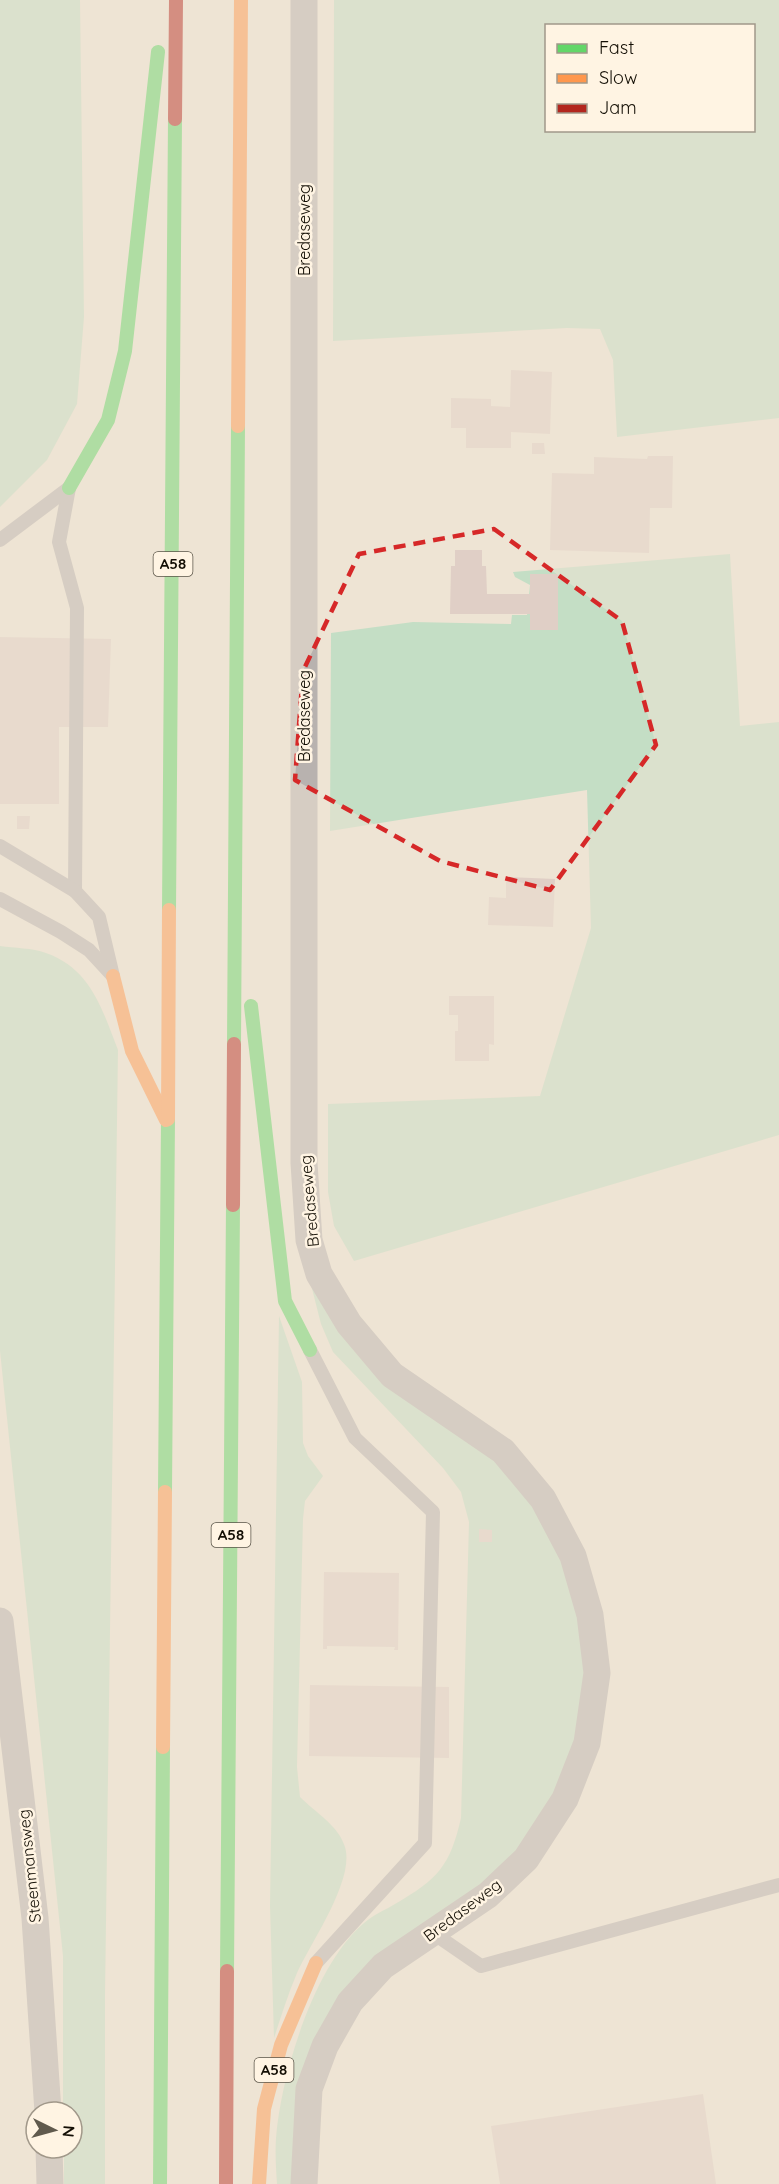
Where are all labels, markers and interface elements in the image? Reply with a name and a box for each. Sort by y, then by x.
legend [545,24,755,132]
text: Fast [599,36,634,59]
text: Slow [599,66,637,89]
text: Jam [599,96,637,119]
street label: Bredaseweg [294,184,314,276]
road number: A58 [154,552,192,576]
street label: Bredaseweg [294,670,314,762]
street label: Bredaseweg [295,1154,323,1248]
road number: A58 [212,1523,250,1547]
street label: Steenmansweg [13,1808,45,1924]
street label: Bredaseweg [419,1874,505,1946]
road number: A58 [254,2058,294,2082]
north arrow [24,2100,84,2160]
text: N [58,2125,79,2138]

